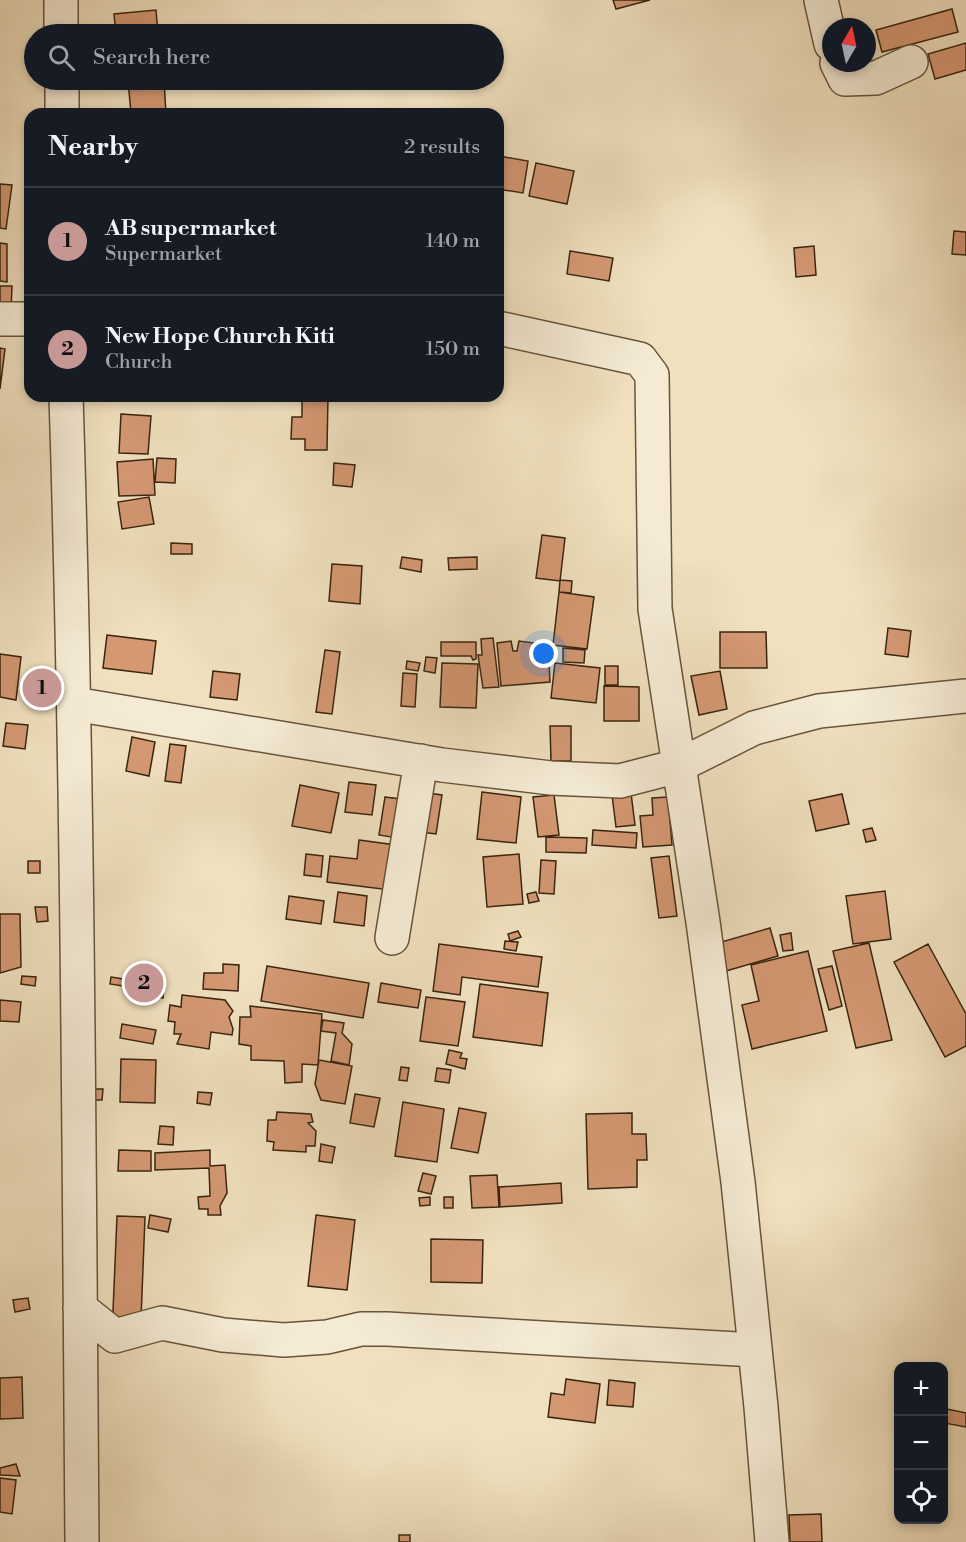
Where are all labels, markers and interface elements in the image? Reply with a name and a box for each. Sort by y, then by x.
north arrow [822,18,876,72]
search box [24,24,504,90]
icon: search [45,41,78,74]
text: Search here [93,44,210,71]
text: Nearby [48,131,138,163]
text: 2 results [404,135,480,160]
text: AB supermarket [105,215,276,242]
text: 1 [63,229,72,254]
text: 140 m [425,229,480,254]
text: Supermarket [105,242,222,267]
text: New Hope Church Kiti [105,323,335,350]
text: 2 [61,337,74,362]
text: 150 m [425,337,480,362]
text: Church [105,350,172,375]
your location [529,639,558,668]
pin: 1 [22,666,62,710]
pin: 2 [124,960,164,1006]
map controls [894,1362,948,1524]
button: + [894,1362,948,1416]
button: − [894,1416,948,1470]
button: locate [894,1470,948,1524]

